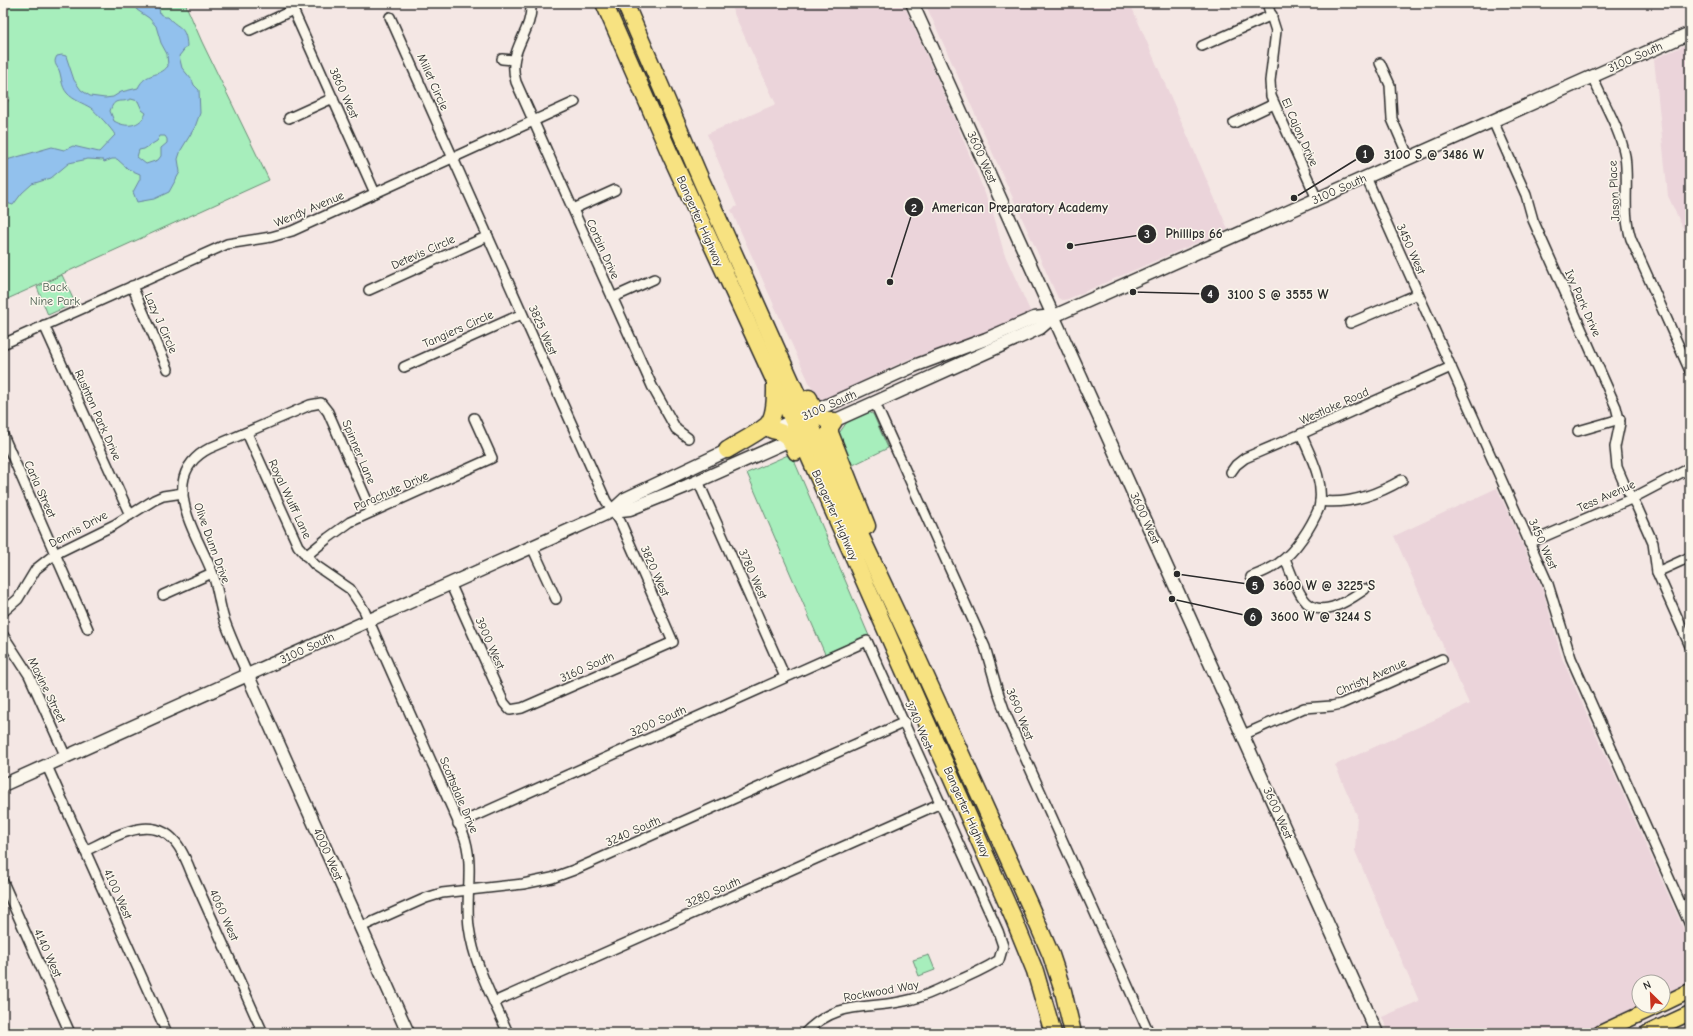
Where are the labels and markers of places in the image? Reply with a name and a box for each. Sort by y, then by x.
callout: 3100 S @ 3486 W [1355,142,1492,167]
callout: American Preparatory Academy [904,195,1116,220]
callout: Phillips 66 [1137,221,1230,246]
callout: 3100 S @ 3555 W [1200,282,1337,307]
callout: 3600 W @ 3225 S [1245,573,1383,598]
callout: 3600 W @ 3244 S [1243,604,1379,629]

